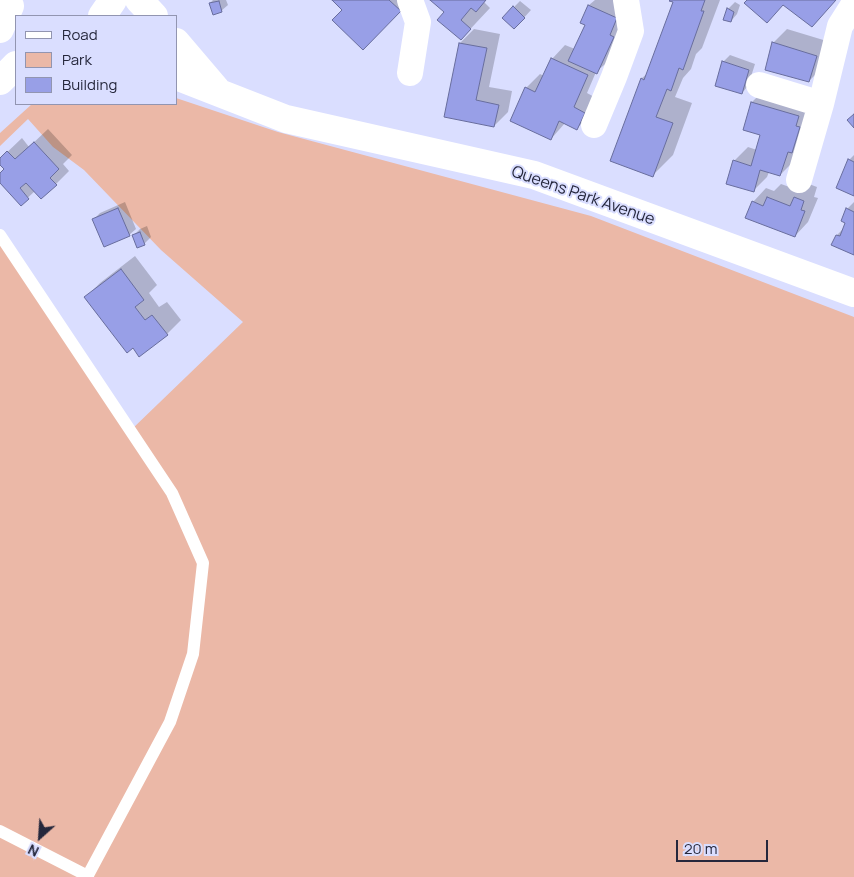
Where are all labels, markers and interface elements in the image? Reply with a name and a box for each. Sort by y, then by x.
legend [15,15,178,105]
text: Road [62,24,98,45]
text: Park [62,49,92,70]
text: Building [62,74,117,95]
street label: Queens Park Avenue [509,162,657,230]
north arrow [15,812,65,862]
scale bar [679,830,772,862]
text: 20 m [684,838,717,859]
text: N [25,840,42,862]

